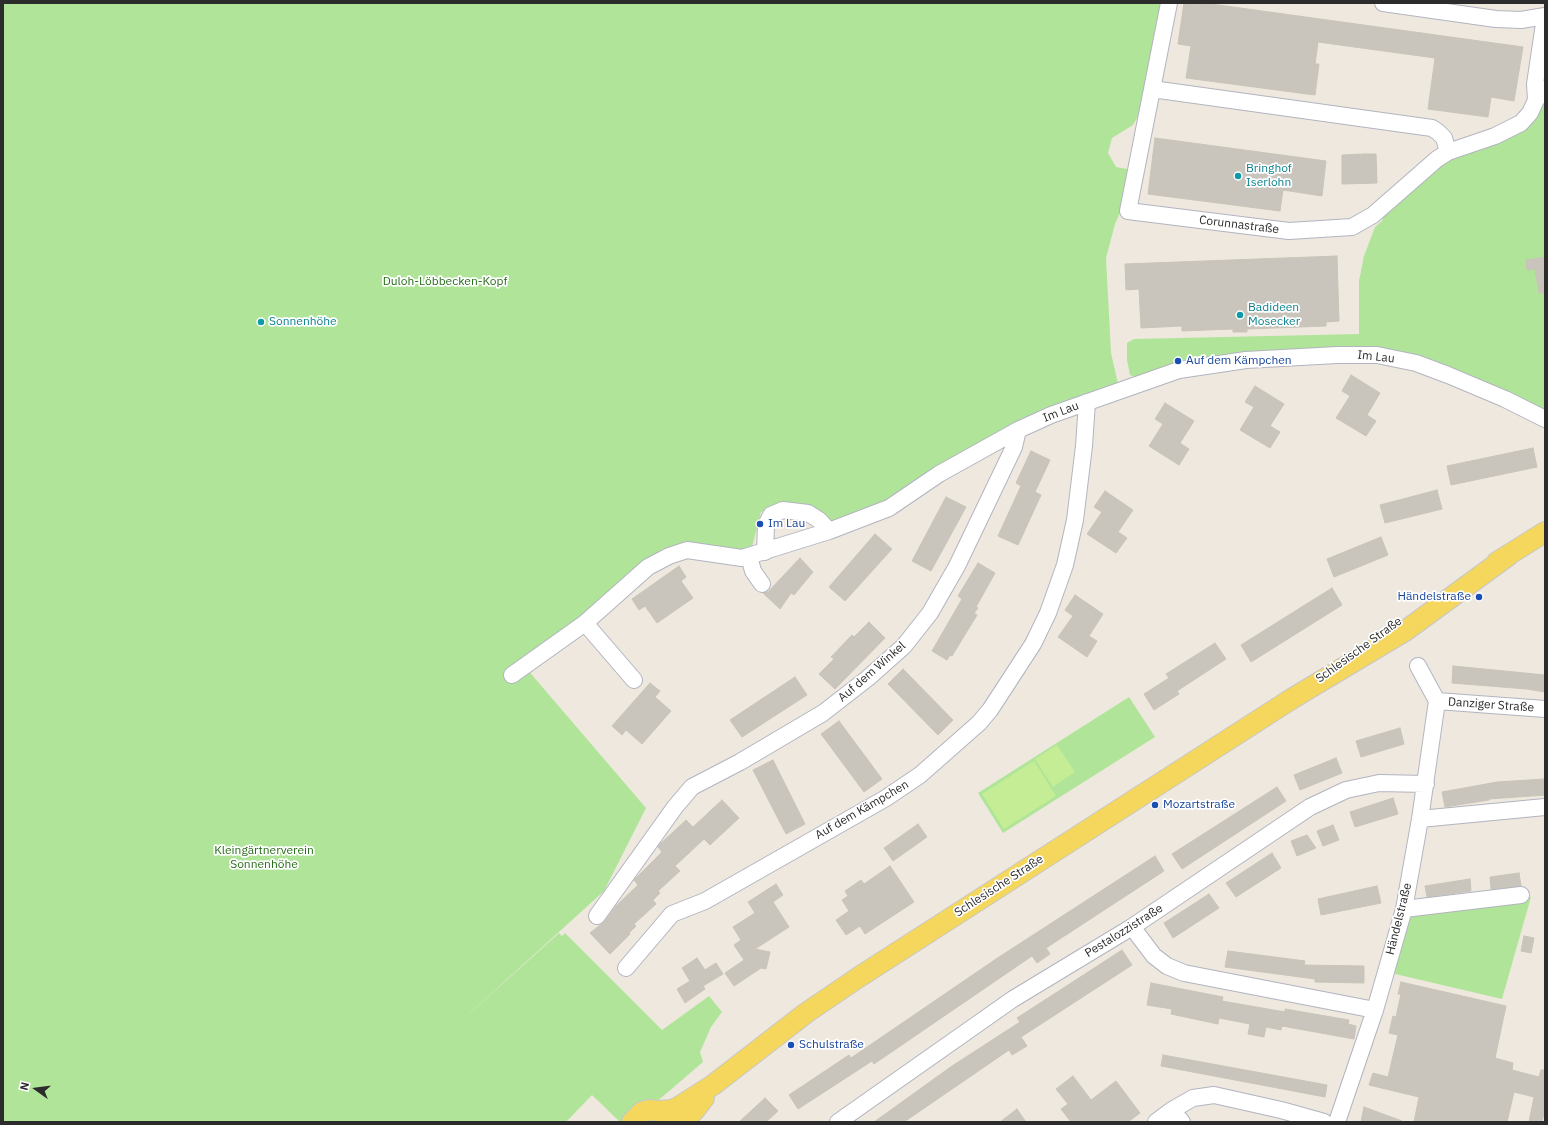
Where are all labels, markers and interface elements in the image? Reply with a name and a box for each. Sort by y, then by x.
place label: Bringhof Iserlohn [1246,162,1292,190]
marker: Bringhof Iserlohn [1233,171,1243,181]
street label: Corunnastraße [1198,213,1280,237]
park label: Duloh-Löbbecken-Kopf [383,275,507,289]
place label: Badideen Mosecker [1248,301,1300,329]
marker: Badideen Mosecker [1235,310,1245,320]
place label: Sonnenhöhe [269,315,337,329]
marker: Sonnenhöhe [256,317,266,327]
street label: Im Lau [1357,348,1395,366]
place label: Auf dem Kämpchen [1186,354,1292,368]
marker: Auf dem Kämpchen [1173,356,1183,366]
street label: Im Lau [1041,399,1081,425]
place label: Im Lau [768,517,805,531]
marker: Im Lau [755,519,765,529]
place label: Händelstraße [1397,590,1471,604]
marker: Händelstraße [1474,592,1484,602]
street label: Schlesische Straße [1313,614,1405,686]
street label: Auf dem Winkel [835,639,909,705]
street label: Danziger Straße [1448,695,1534,715]
street label: Auf dem Kämpchen [813,777,911,843]
place label: Mozartstraße [1163,798,1235,812]
marker: Mozartstraße [1150,800,1160,810]
park label: Kleingärtnerverein Sonnenhöhe [214,844,314,872]
street label: Schlesische Straße [952,852,1046,920]
street label: Händelstraße [1383,882,1415,956]
street label: Pestalozzistraße [1082,901,1166,961]
place label: Schulstraße [799,1038,864,1052]
marker: Schulstraße [786,1040,796,1050]
north arrow [16,1069,56,1109]
text: N [17,1081,32,1092]

